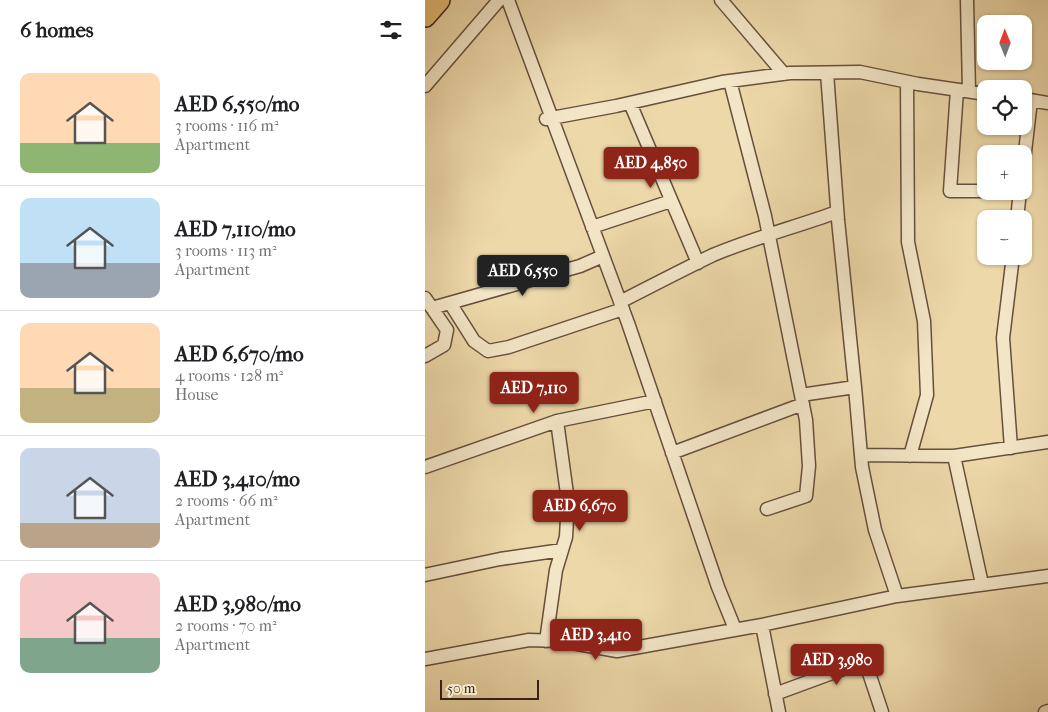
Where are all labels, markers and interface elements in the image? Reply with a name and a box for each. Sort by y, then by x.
north arrow [977,15,1033,70]
map controls [977,15,1032,265]
icon: filters [377,16,405,44]
text: 6 homes [20,18,94,42]
button: locate [977,80,1032,135]
text: AED 6,550/mo [175,92,300,116]
icon: home [60,93,120,153]
text: 3 rooms · 116 m² [175,116,278,135]
text: Apartment [175,135,250,154]
button: + [977,145,1032,200]
pin: AED 4,850 [594,146,708,189]
text: AED 4,850 [615,153,687,172]
button: − [977,210,1032,265]
text: AED 7,110/mo [175,217,296,241]
icon: home [60,218,120,278]
text: 3 rooms · 113 m² [175,241,276,260]
pin: AED 6,550 [466,254,580,297]
text: Apartment [175,260,250,279]
text: AED 6,550 [488,261,558,280]
text: AED 6,670/mo [175,342,304,366]
icon: home [60,343,120,403]
text: 4 rooms · 128 m² [175,366,283,385]
pin: AED 7,110 [477,372,591,414]
text: AED 7,110 [501,378,567,397]
text: House [175,385,218,404]
text: AED 3,410/mo [175,467,300,491]
icon: home [60,468,120,528]
pin: AED 6,670 [523,490,637,532]
text: 2 rooms · 66 m² [175,491,277,510]
text: AED 6,670 [544,496,616,515]
text: Apartment [175,510,250,529]
text: AED 3,980/mo [175,592,301,616]
icon: home [60,593,120,653]
text: 2 rooms · 70 m² [175,616,277,635]
pin: AED 3,410 [539,618,653,661]
text: AED 3,410 [561,625,631,644]
text: Apartment [175,635,250,654]
pin: AED 3,980 [780,644,894,686]
text: AED 3,980 [802,650,872,669]
scale bar [440,677,539,700]
text: 50 m [447,680,475,697]

